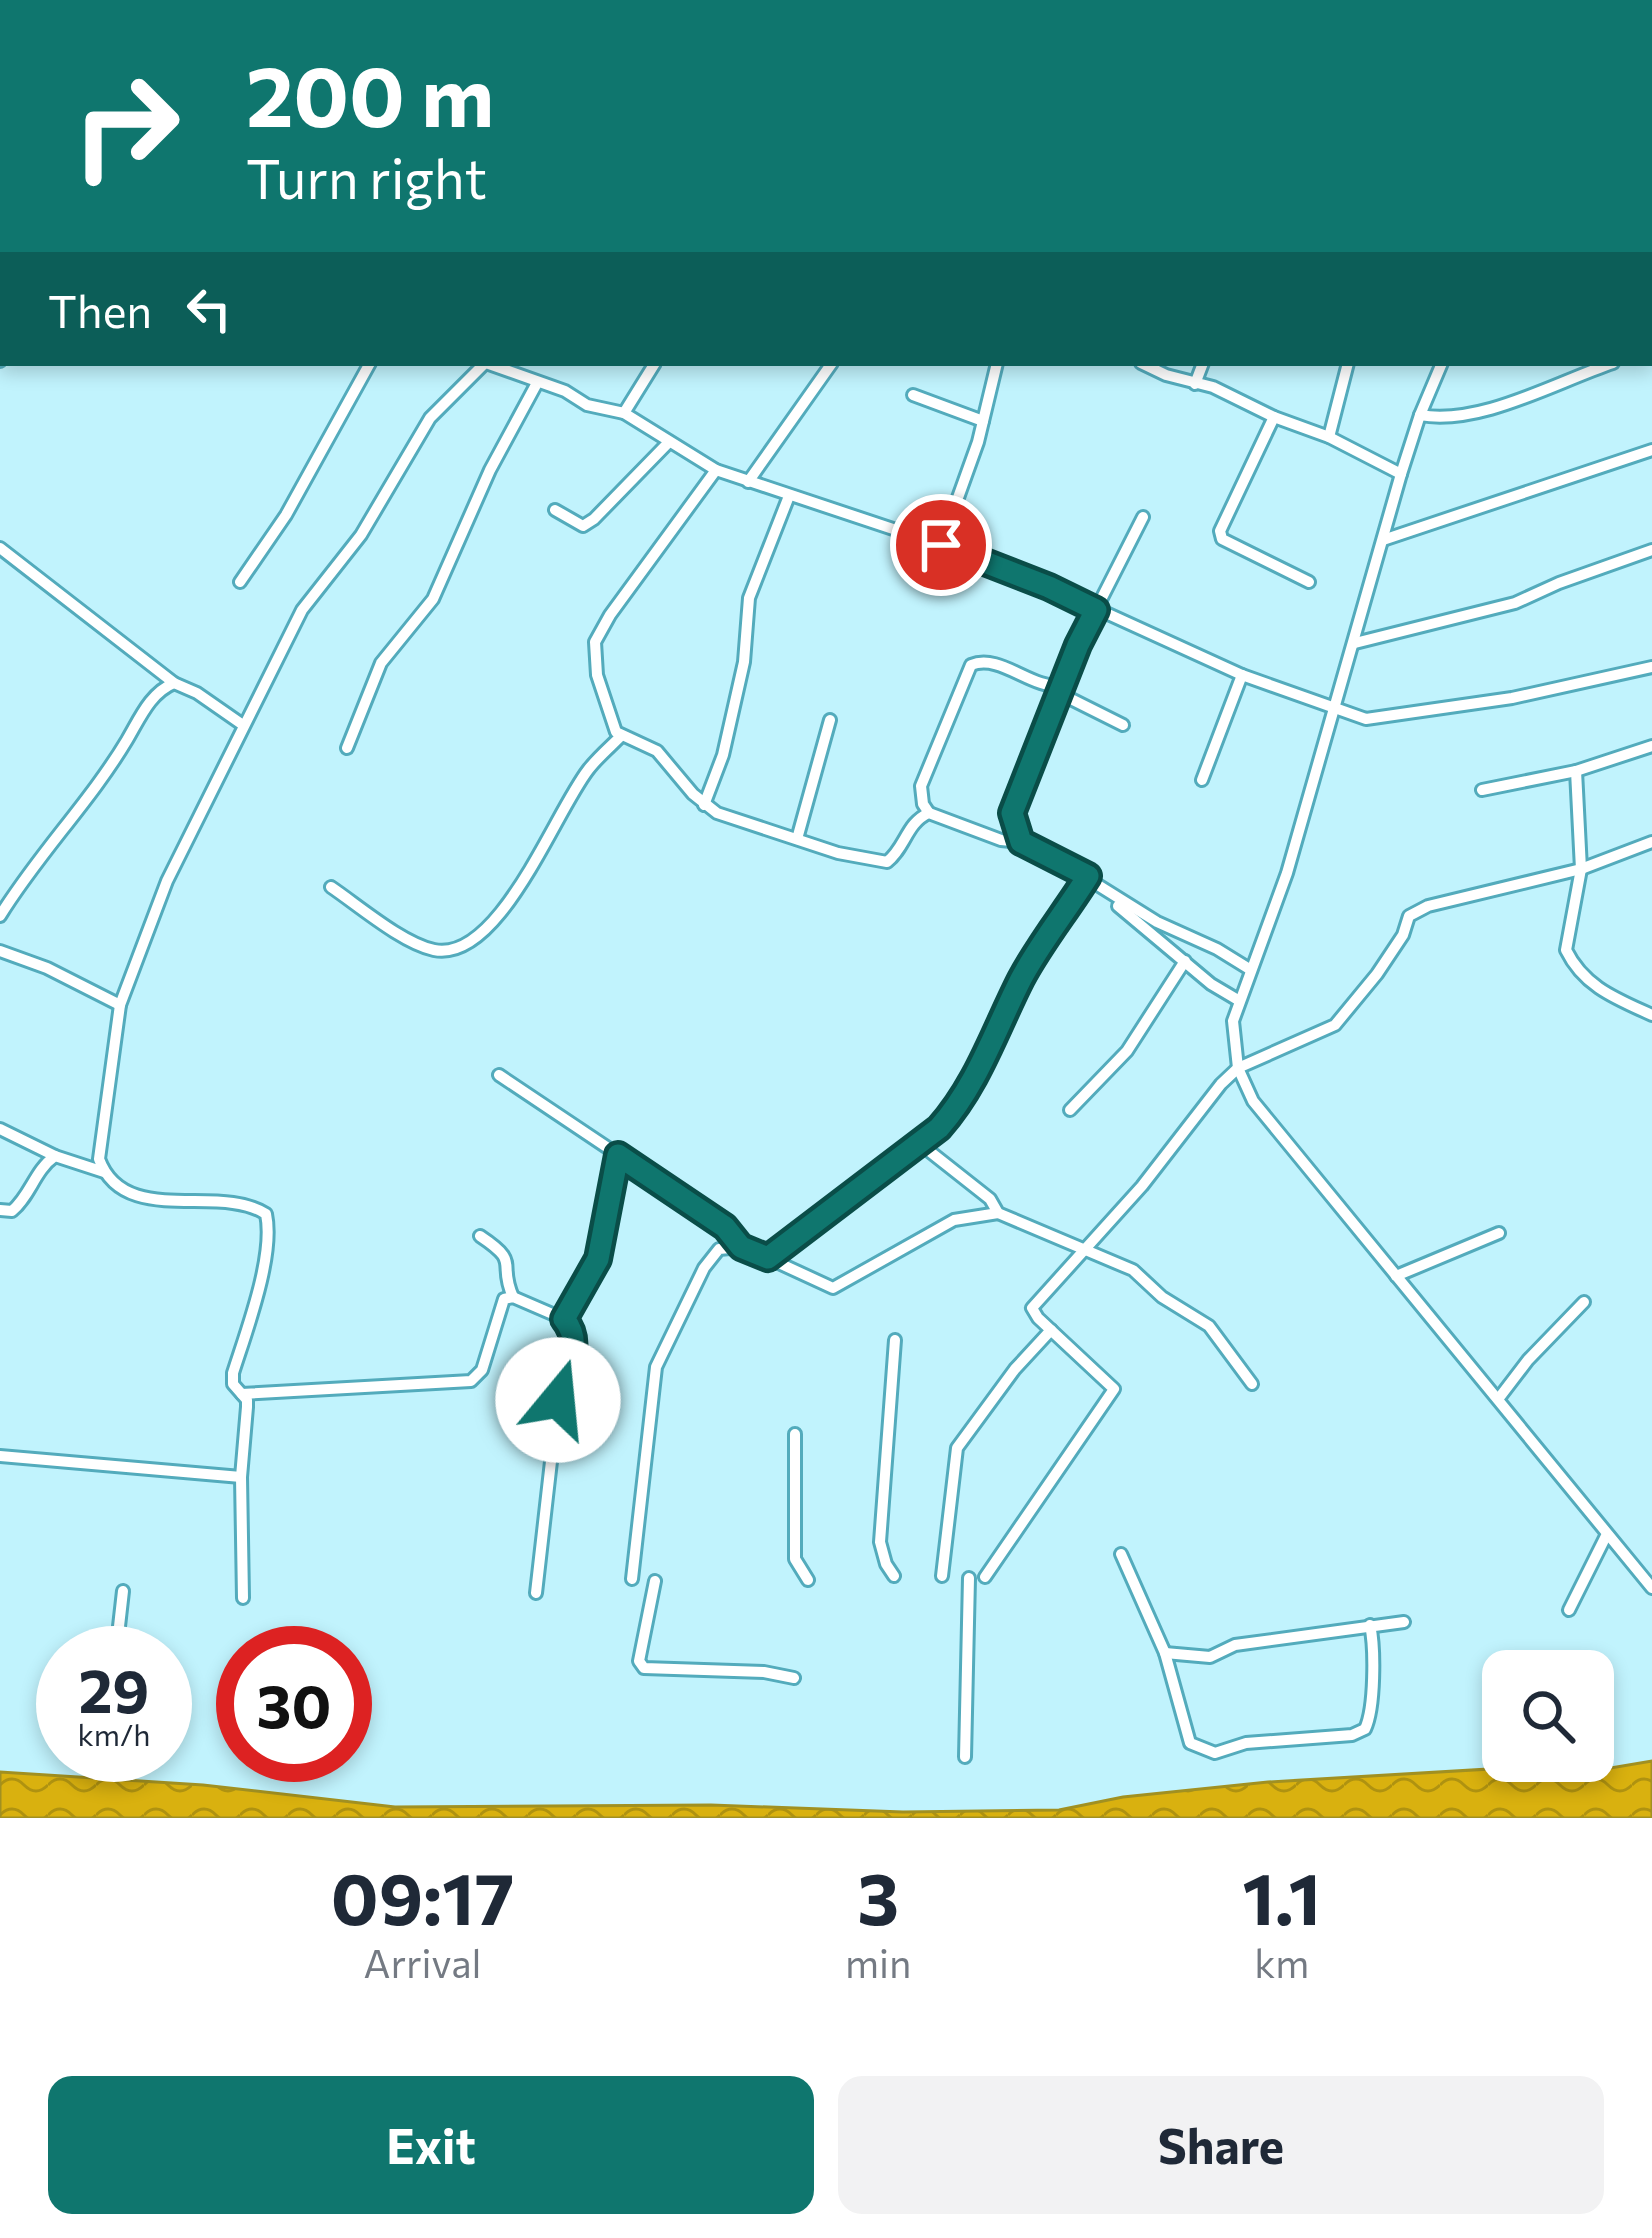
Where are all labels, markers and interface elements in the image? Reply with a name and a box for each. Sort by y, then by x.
text: 200 m [246,42,494,144]
icon: right [48,48,204,204]
text: Turn right [246,144,487,210]
icon: left [176,276,242,342]
text: Then [48,282,152,337]
pin [890,494,992,596]
icon: arrive [908,512,974,578]
position arrow [495,1337,621,1463]
speed limit sign: 30 [216,1626,372,1782]
map controls [1482,1650,1614,1782]
button: search [1482,1650,1614,1782]
text: 29 [79,1652,149,1725]
text: km/h [78,1715,150,1752]
text: 09:17 [331,1852,514,1940]
text: 3 [857,1852,899,1940]
text: 1.1 [1242,1852,1321,1940]
text: Arrival [364,1938,482,1986]
text: min [845,1938,911,1986]
text: km [1254,1938,1309,1986]
button: Exit [48,2076,814,2214]
button: Share [838,2076,1604,2214]

